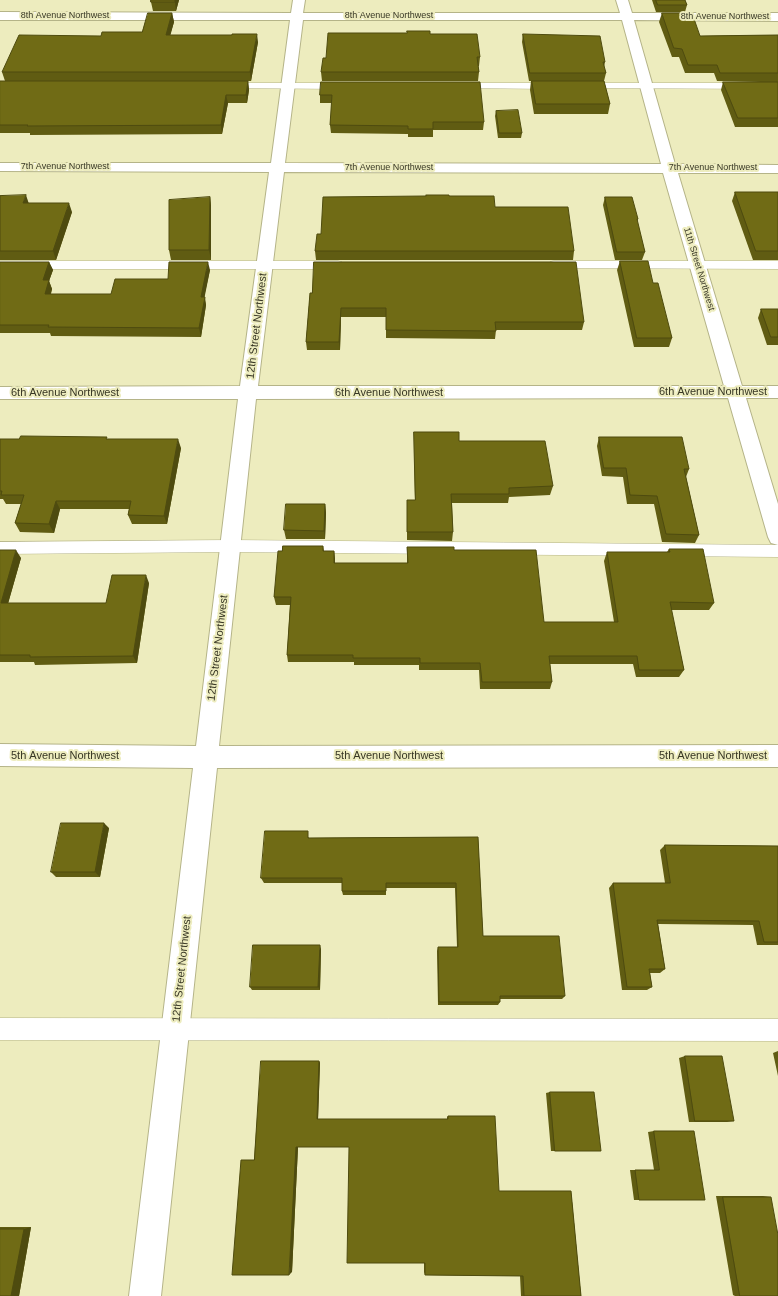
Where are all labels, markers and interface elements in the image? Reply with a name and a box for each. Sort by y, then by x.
street label: 8th Avenue Northwest [21,11,109,21]
street label: 8th Avenue Northwest [345,11,433,21]
street label: 8th Avenue Northwest [681,12,769,22]
street label: 7th Avenue Northwest [21,162,109,172]
street label: 7th Avenue Northwest [345,163,433,173]
street label: 7th Avenue Northwest [669,163,757,173]
street label: 11th Street Northwest [681,226,717,312]
street label: 12th Street Northwest [244,272,270,380]
street label: 6th Avenue Northwest [659,385,767,399]
street label: 6th Avenue Northwest [11,386,119,400]
street label: 6th Avenue Northwest [335,386,443,400]
street label: 12th Street Northwest [205,594,231,702]
street label: 5th Avenue Northwest [11,749,119,763]
street label: 5th Avenue Northwest [335,749,443,763]
street label: 5th Avenue Northwest [659,749,767,763]
street label: 12th Street Northwest [170,915,194,1023]

